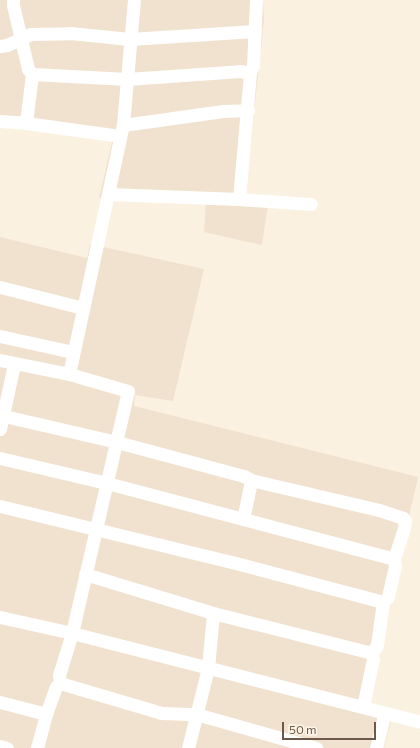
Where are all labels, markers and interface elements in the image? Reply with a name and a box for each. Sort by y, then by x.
scale bar [284,714,378,740]
text: 50 m [289,722,317,736]

